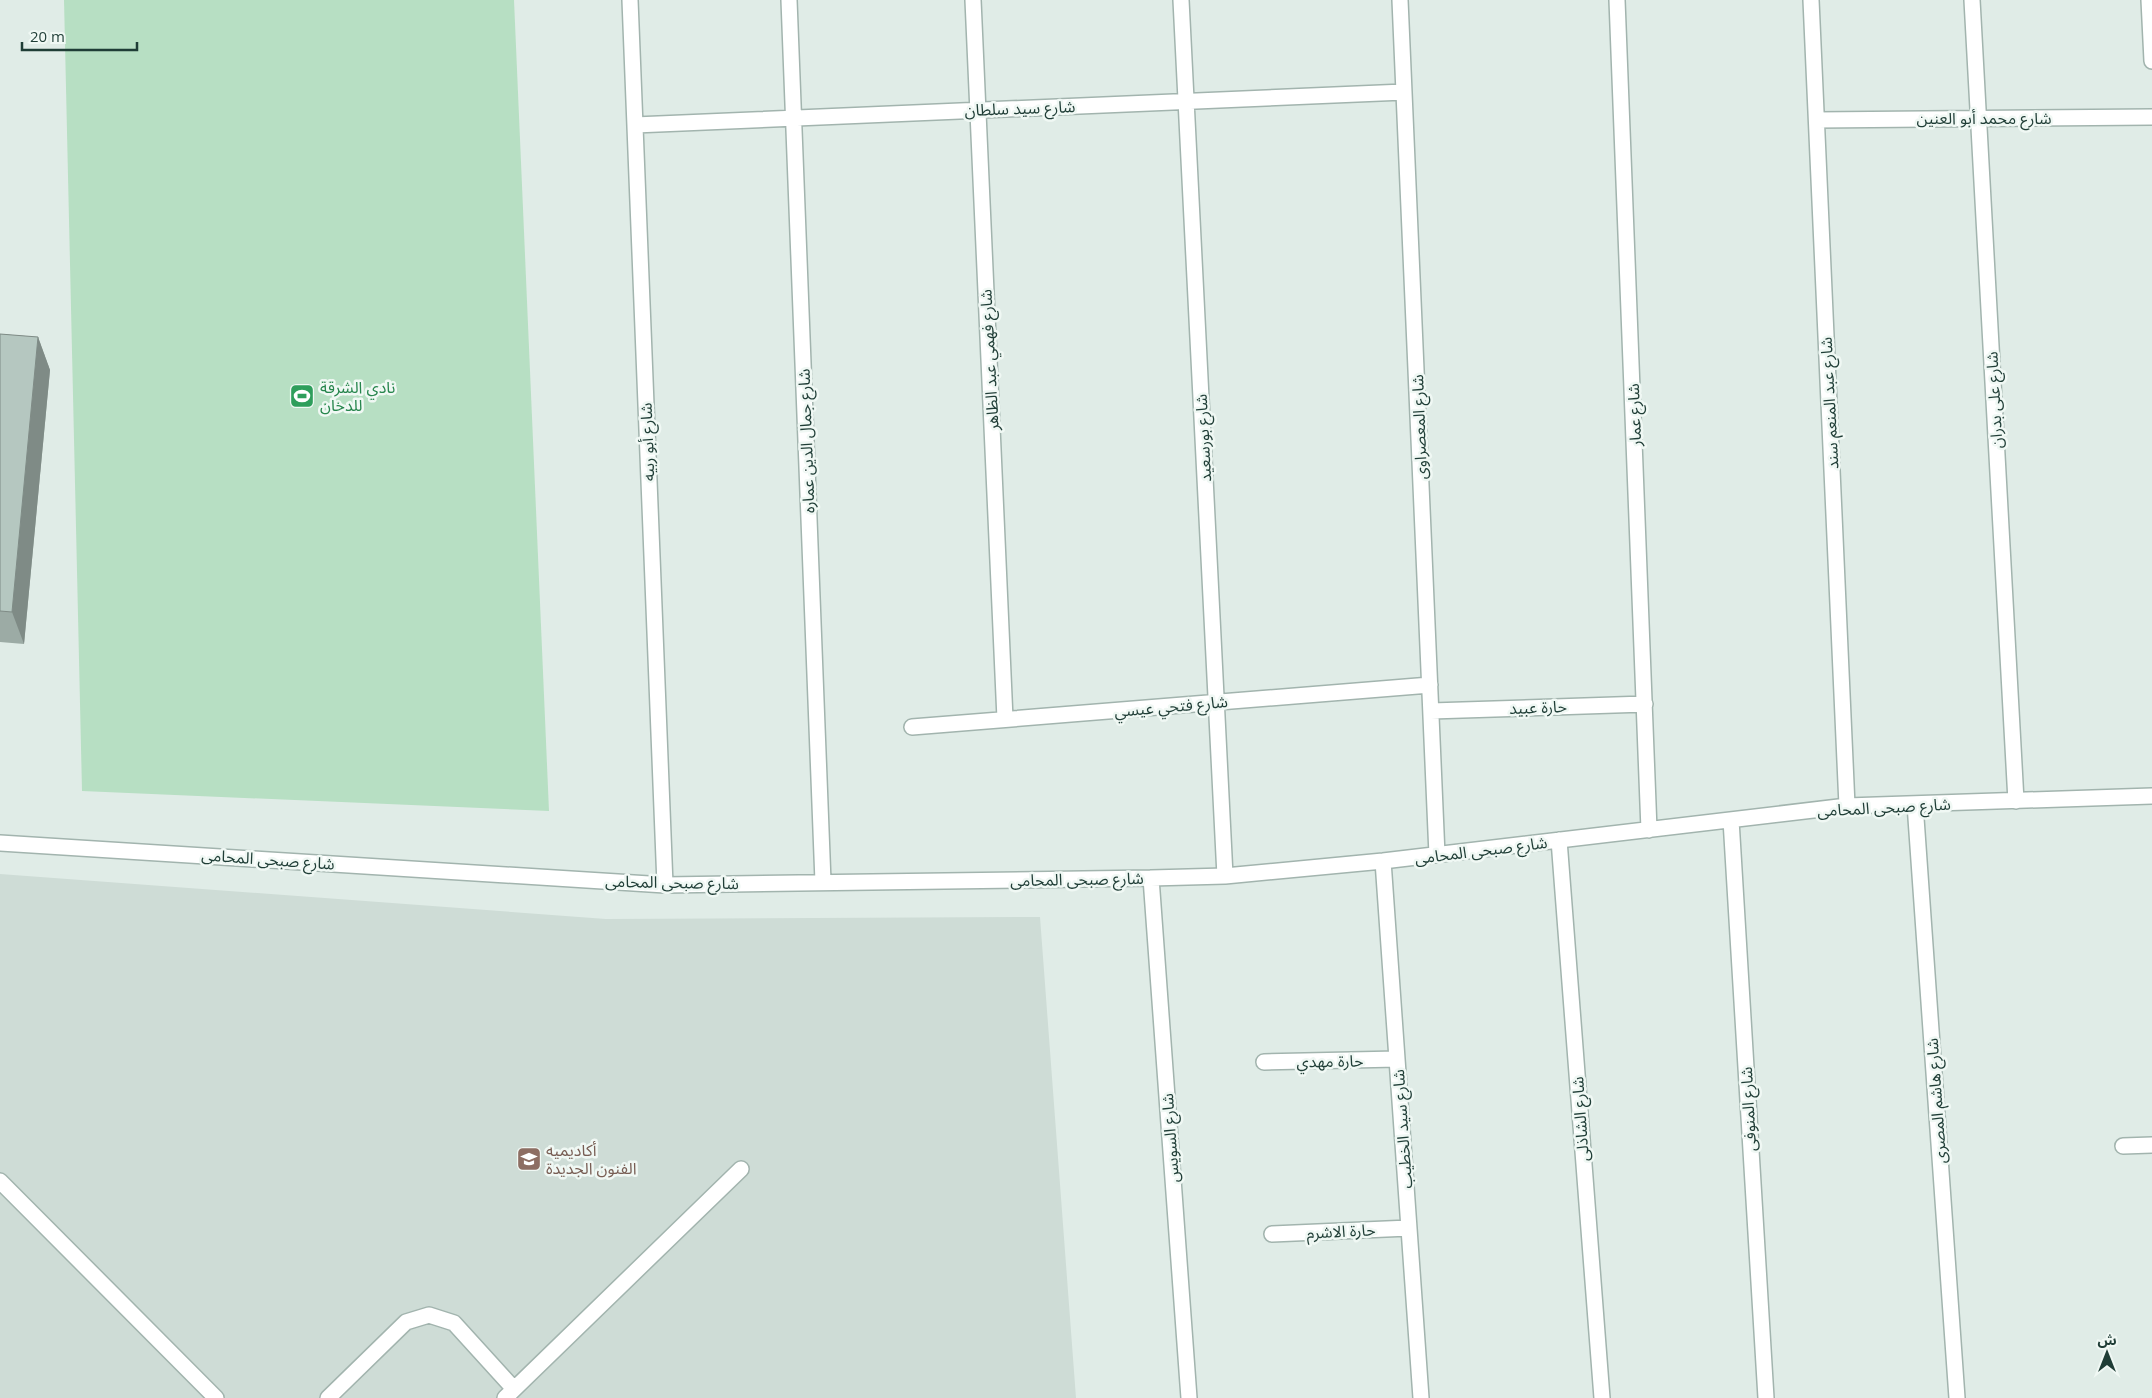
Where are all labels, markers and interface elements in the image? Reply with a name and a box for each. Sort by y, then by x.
scale bar [22,20,138,52]
text: 20 m [30,26,65,46]
street label: شارع سيد سلطان [964,95,1076,123]
street label: شارع محمد أبو العنين [1916,107,2052,131]
street label: شارع فهمي عبد الظاهر [974,289,1006,432]
street label: شارع عبد المنعم سند [1815,336,1845,470]
street label: شارع على بدران [1980,351,2010,449]
street label: شارع جمال الدين عماره [792,368,822,514]
street label: شارع المعصراوى [1406,374,1434,480]
place label: نادي الشرقة للدخان [320,376,395,416]
sports icon: نادي الشرقة للدخان [289,383,315,409]
street label: شارع عمار [1622,383,1648,448]
street label: شارع بورسعيد [1190,393,1218,482]
street label: شارع أبو ربيه [635,402,661,482]
street label: شارع فتحي عيسي [1113,690,1229,724]
street label: حارة عبيد [1509,695,1567,719]
street label: شارع صبحى المحامى [1817,793,1951,823]
street label: شارع صبحى المحامى [1413,831,1549,871]
street label: شارع صبحى المحامى [200,843,335,877]
street label: شارع صبحى المحامى [1010,867,1144,893]
street label: شارع صبحى المحامى [605,870,739,896]
street label: شارع هاشم المصرى [1921,1037,1953,1165]
street label: حارة مهدي [1296,1049,1364,1074]
street label: شارع المنوفى [1735,1066,1763,1152]
street label: شارع سيد الخطيب [1387,1068,1419,1189]
street label: شارع الشاذلى [1566,1076,1596,1162]
street label: شارع السويس [1156,1092,1186,1183]
place label: أكاديميه الفنون الجديدة [546,1139,637,1179]
school or university icon: أكاديميه الفنون الجديدة [516,1146,542,1172]
street label: حارة الاشرم [1306,1218,1376,1246]
north arrow [2082,1328,2132,1378]
text: ش [2097,1330,2117,1349]

